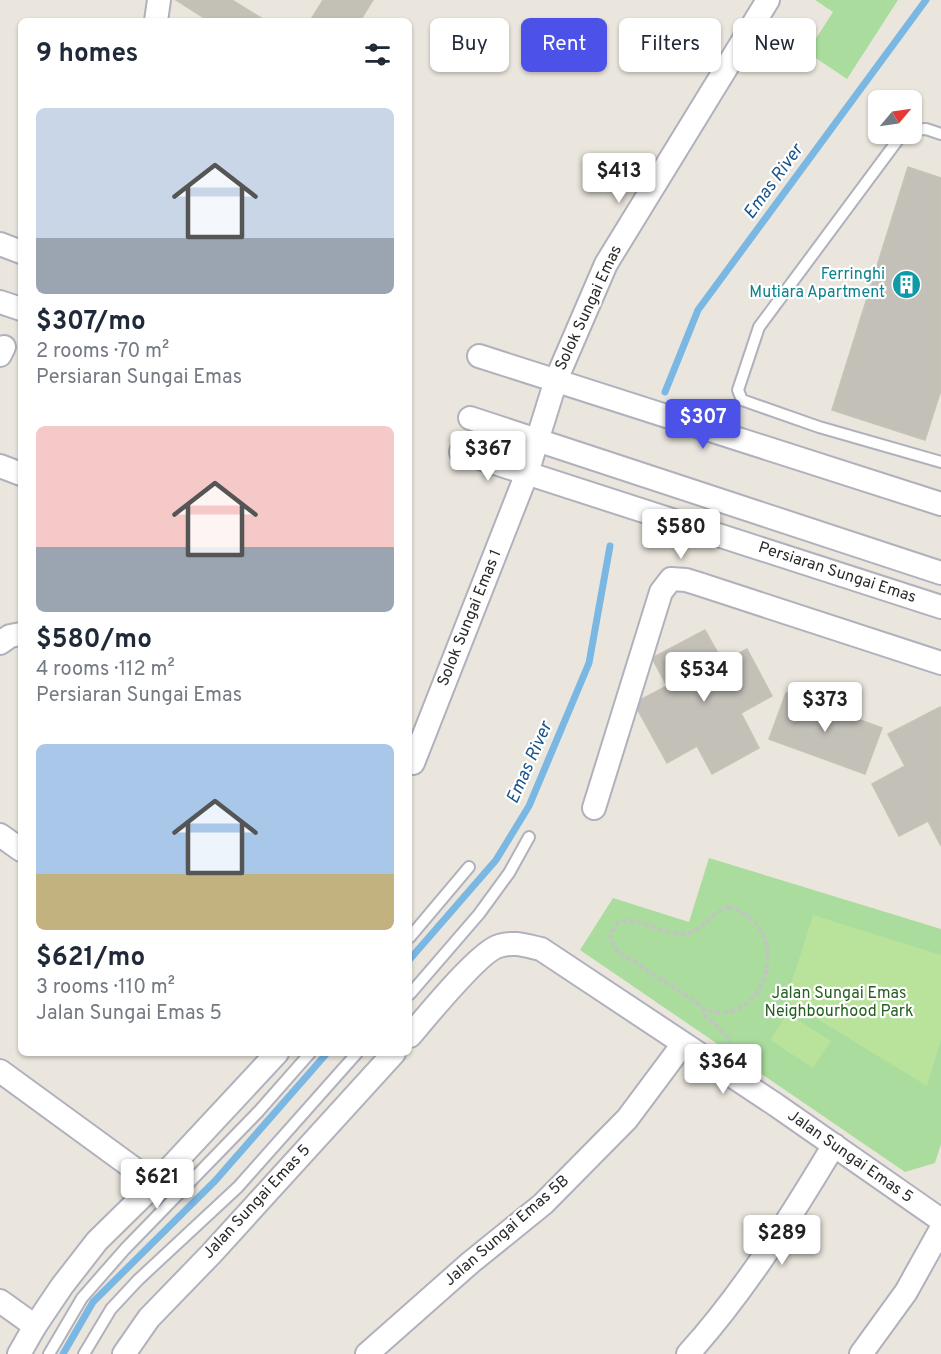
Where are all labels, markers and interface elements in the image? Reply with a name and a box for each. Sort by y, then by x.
chip: Buy [430,18,509,72]
chip: Rent [521,18,607,72]
chip: Filters [619,18,721,72]
chip: New [733,18,816,72]
text: 9 homes [36,38,138,71]
icon: filters [361,38,394,71]
north arrow [868,90,922,144]
map controls [868,90,922,144]
water label: Emas River [739,138,810,224]
icon: home [161,147,269,255]
pin: $413 [583,153,655,204]
text: $413 [597,159,641,185]
street label: Solok Sungai Emas [551,242,627,374]
place label: Ferringhi Mutiara Apartment [749,265,885,303]
building icon: Ferringhi Mutiara Apartment [890,268,922,300]
text: $307/mo [36,306,146,339]
text: 2 rooms · 70 m² [36,339,169,365]
text: Persiaran Sungai Emas [36,365,242,391]
pin: $307 [667,399,739,450]
text: $307 [679,405,727,431]
pin: $367 [452,431,524,482]
text: $367 [464,437,512,463]
icon: home [161,465,269,573]
pin: $580 [645,509,717,560]
text: $580 [656,515,706,541]
street label: Persiaran Sungai Emas [756,538,918,608]
street label: Solok Sungai Emas 1 [433,547,507,689]
text: $580/mo [36,624,152,657]
pin: $534 [668,652,740,703]
text: 4 rooms · 112 m² [36,657,175,683]
text: $534 [679,658,729,684]
pin: $373 [789,682,861,733]
text: Persiaran Sungai Emas [36,683,242,709]
text: $373 [802,688,848,714]
water label: Emas River [502,717,559,807]
icon: home [161,783,269,891]
text: $621/mo [36,942,145,975]
text: 3 rooms · 110 m² [36,975,175,1001]
park label: Jalan Sungai Emas Neighbourhood Park [765,984,913,1022]
text: Jalan Sungai Emas 5 [36,1001,222,1027]
pin: $364 [687,1044,759,1095]
text: $364 [698,1050,748,1076]
street label: Jalan Sungai Emas 5 [783,1106,917,1208]
street label: Jalan Sungai Emas 5 [199,1141,315,1263]
pin: $621 [121,1159,193,1210]
text: $621 [135,1165,179,1191]
street label: Jalan Sungai Emas 5B [440,1171,574,1291]
pin: $289 [746,1215,818,1266]
text: $289 [757,1221,807,1247]

